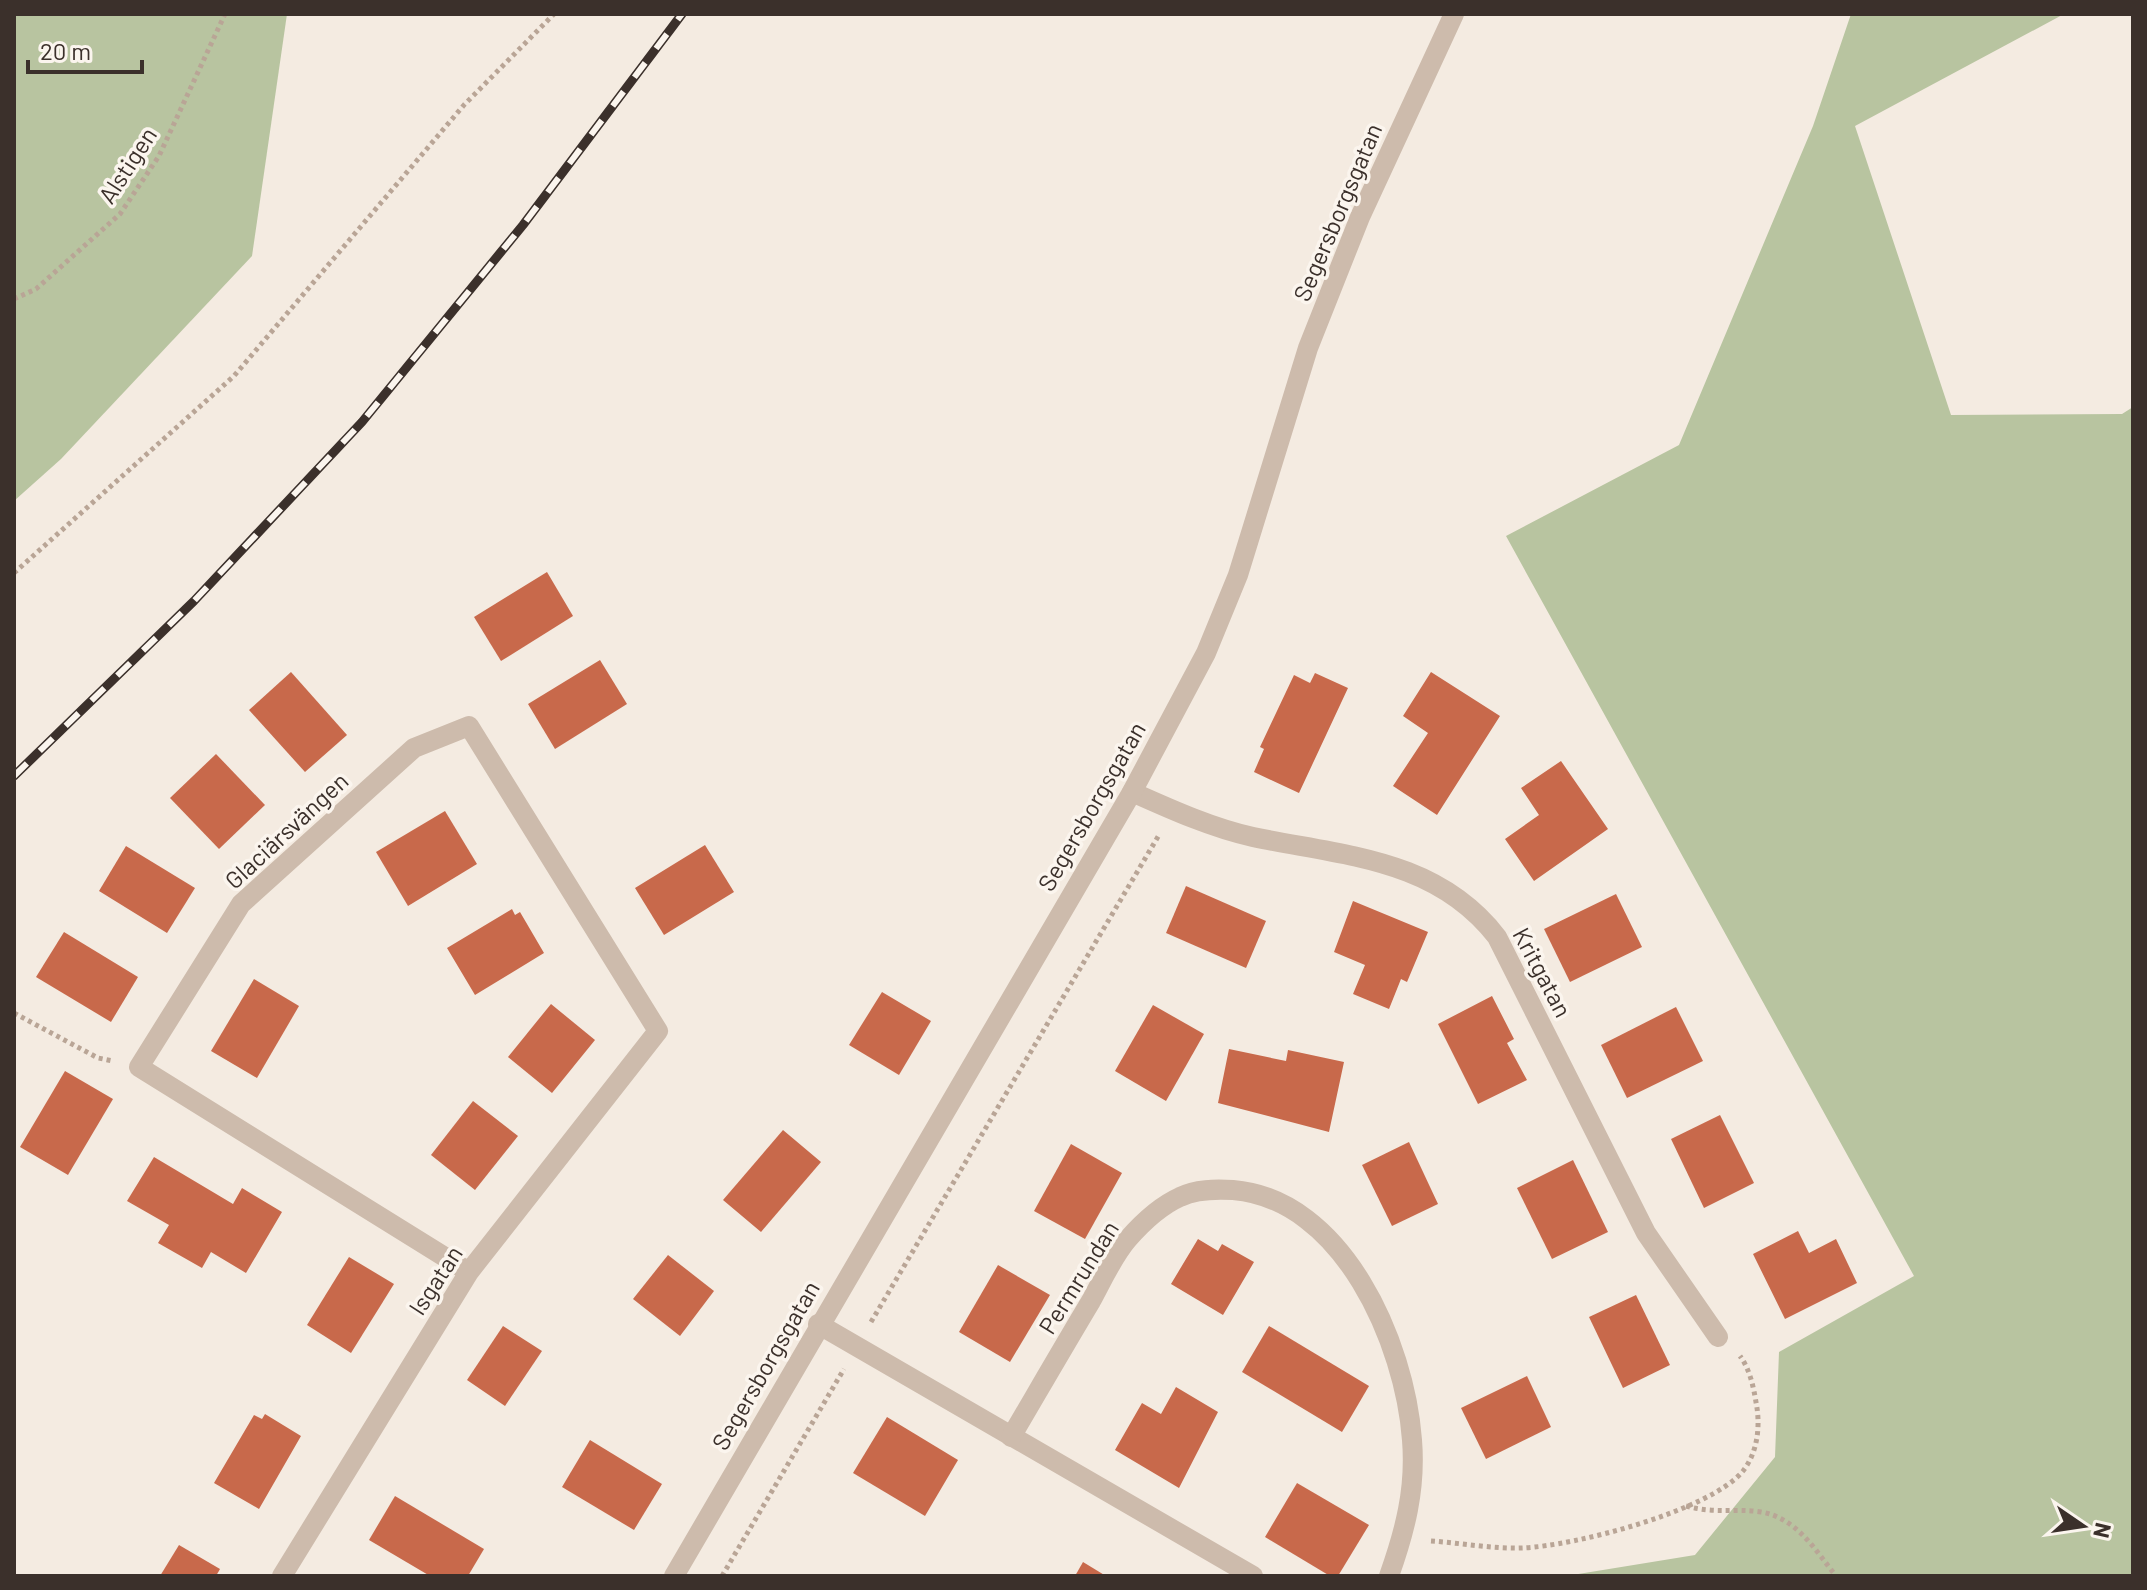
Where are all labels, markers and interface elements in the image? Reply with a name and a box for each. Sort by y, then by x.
scale bar [28,24,142,74]
text: 20 m [40,36,91,65]
street label: Segersborgsgatan [1286,119,1388,305]
street label: Alstigen [92,121,162,209]
street label: Segersborgsgatan [1031,716,1151,896]
street label: Glaciärsvängen [218,766,354,894]
street label: Kritgatan [1507,922,1579,1022]
street label: Permrundan [1032,1215,1124,1339]
street label: Isgatan [402,1240,468,1320]
street label: Segersborgsgatan [705,1275,825,1455]
north arrow [2043,1486,2123,1566]
text: N [2089,1521,2118,1541]

